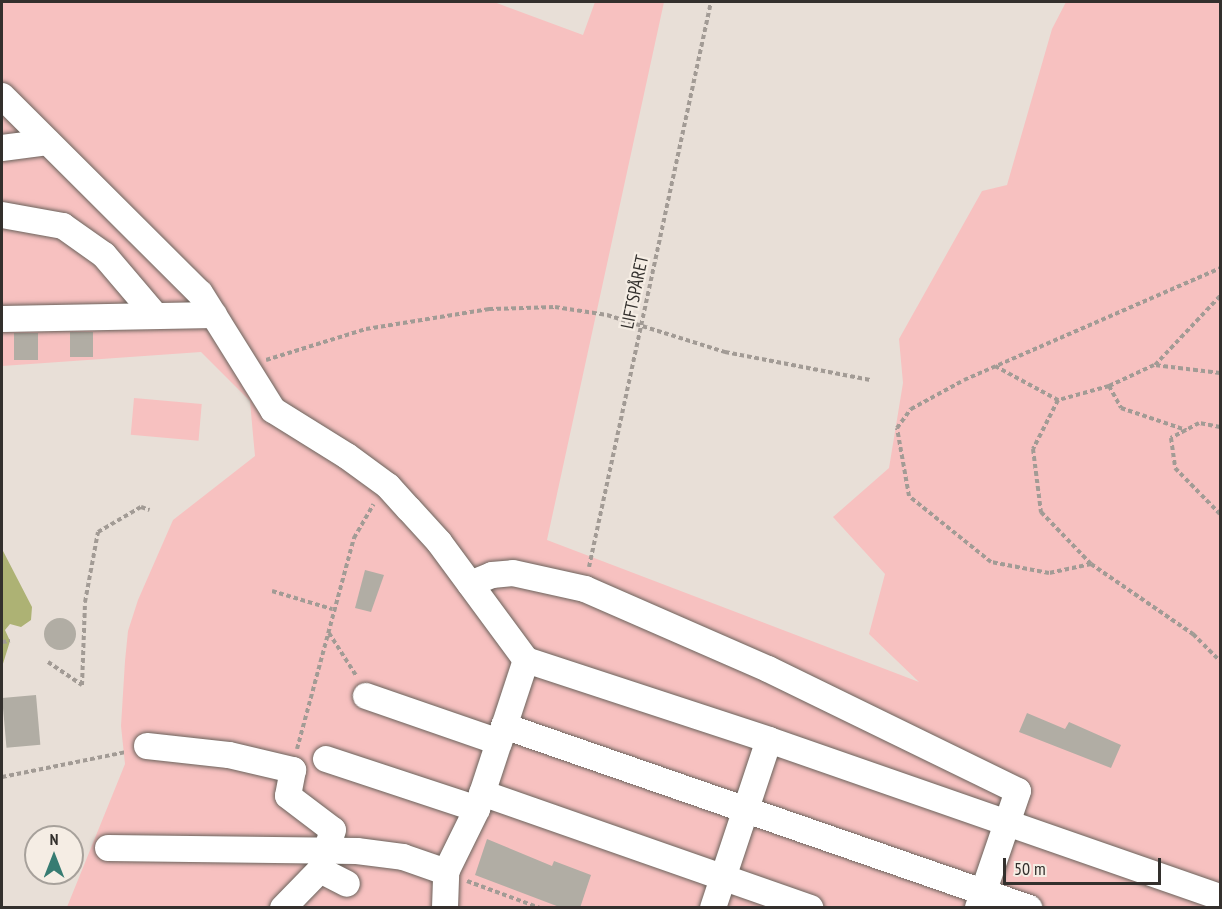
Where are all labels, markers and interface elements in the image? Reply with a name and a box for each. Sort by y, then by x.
street label: LIFTSPÅRET [617,253,653,331]
north arrow [24,825,84,885]
text: N [50,829,58,849]
scale bar [1006,846,1164,884]
text: 50 m [1014,857,1046,880]

